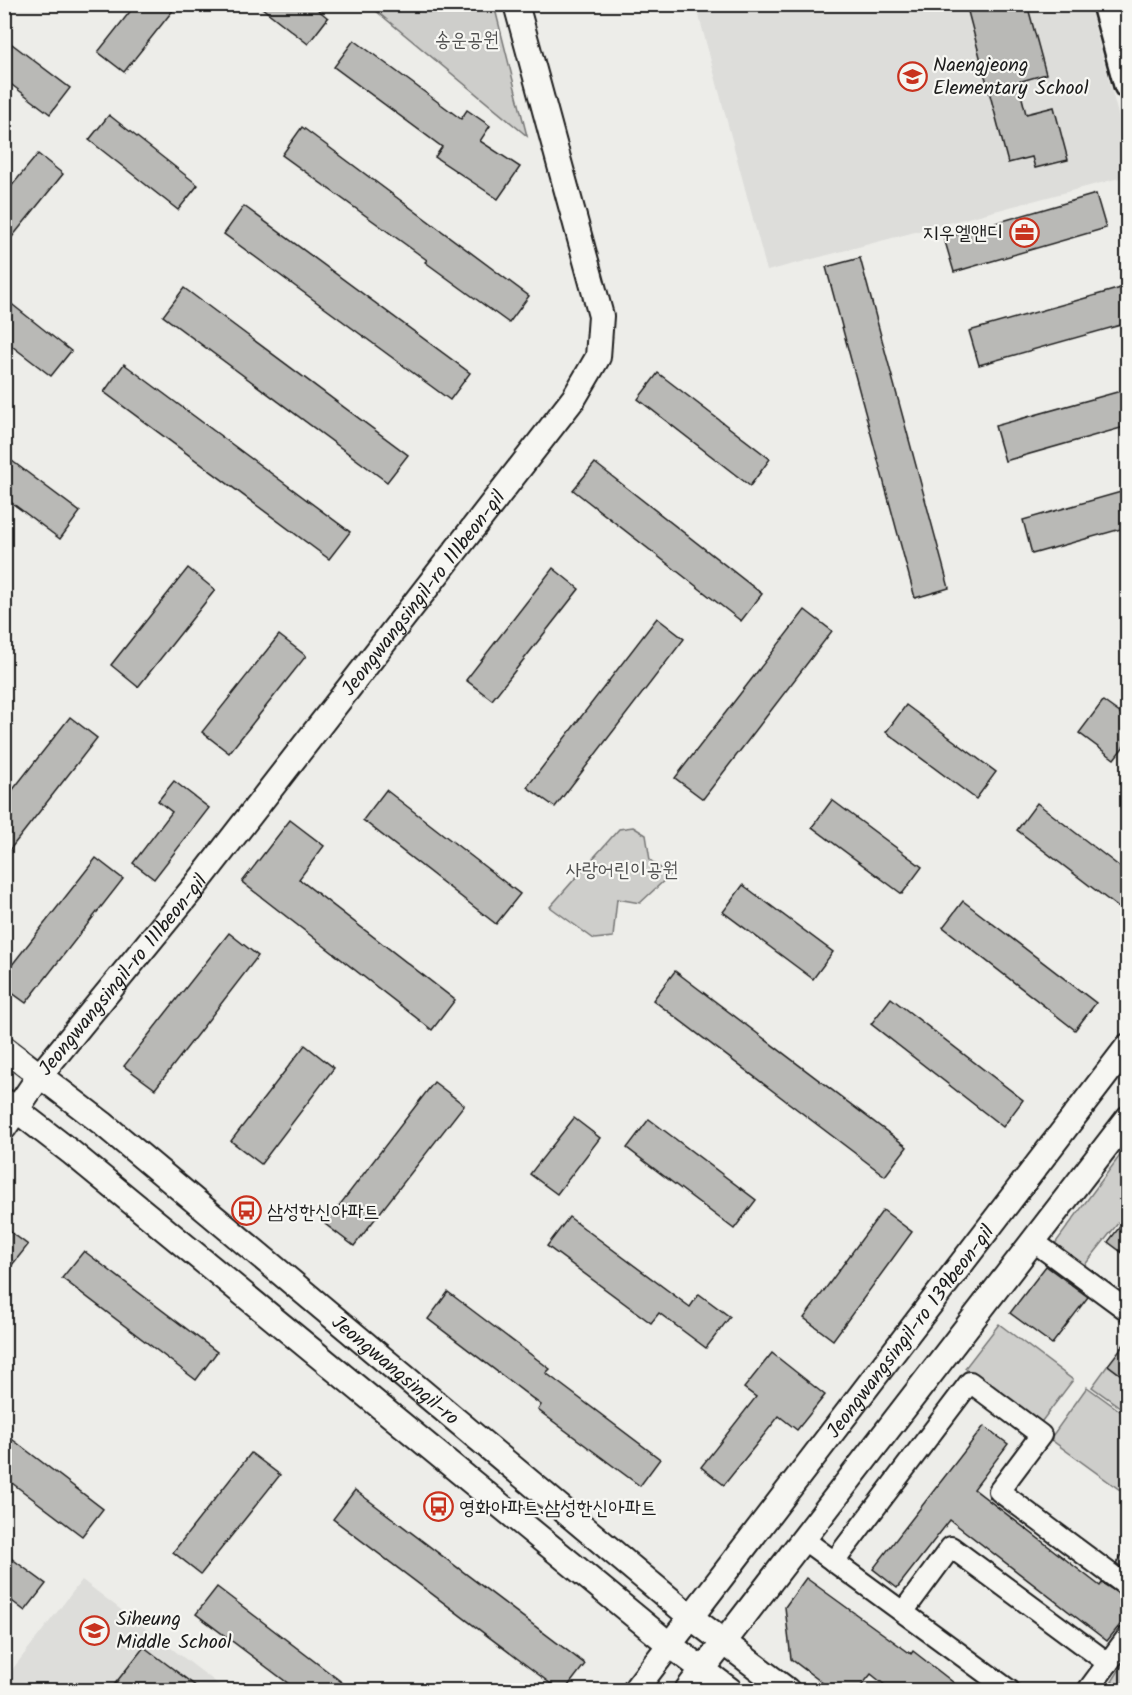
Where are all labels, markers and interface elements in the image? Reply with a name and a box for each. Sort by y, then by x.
park label: 송운공원 [435,25,499,57]
place label: Naengjeong Elementary School [933,50,1089,105]
school or university icon: Naengjeong Elementary School [896,60,928,92]
office icon: 지우엘앤디 [1008,216,1040,248]
place label: 지우엘앤디 [923,218,1003,250]
street label: Jeongwangsingil-ro 111beon-gil [334,484,515,704]
park label: 사랑어린이공원 [566,855,678,887]
street label: Jeongwangsingil-ro 111beon-gil [31,868,217,1084]
bus stop icon: 삼성한신아파트 [230,1195,262,1227]
place label: 삼성한신아파트 [267,1197,380,1229]
street label: Jeongwangsingil-ro 139beon-gil [819,1219,1004,1446]
street label: Jeongwangsingil-ro [324,1308,466,1434]
bus stop icon: 영화아파트.삼성한신아파트 [422,1491,454,1523]
place label: 영화아파트.삼성한신아파트 [459,1493,657,1525]
place label: Siheung Middle School [116,1604,232,1659]
school or university icon: Siheung Middle School [79,1614,111,1646]

